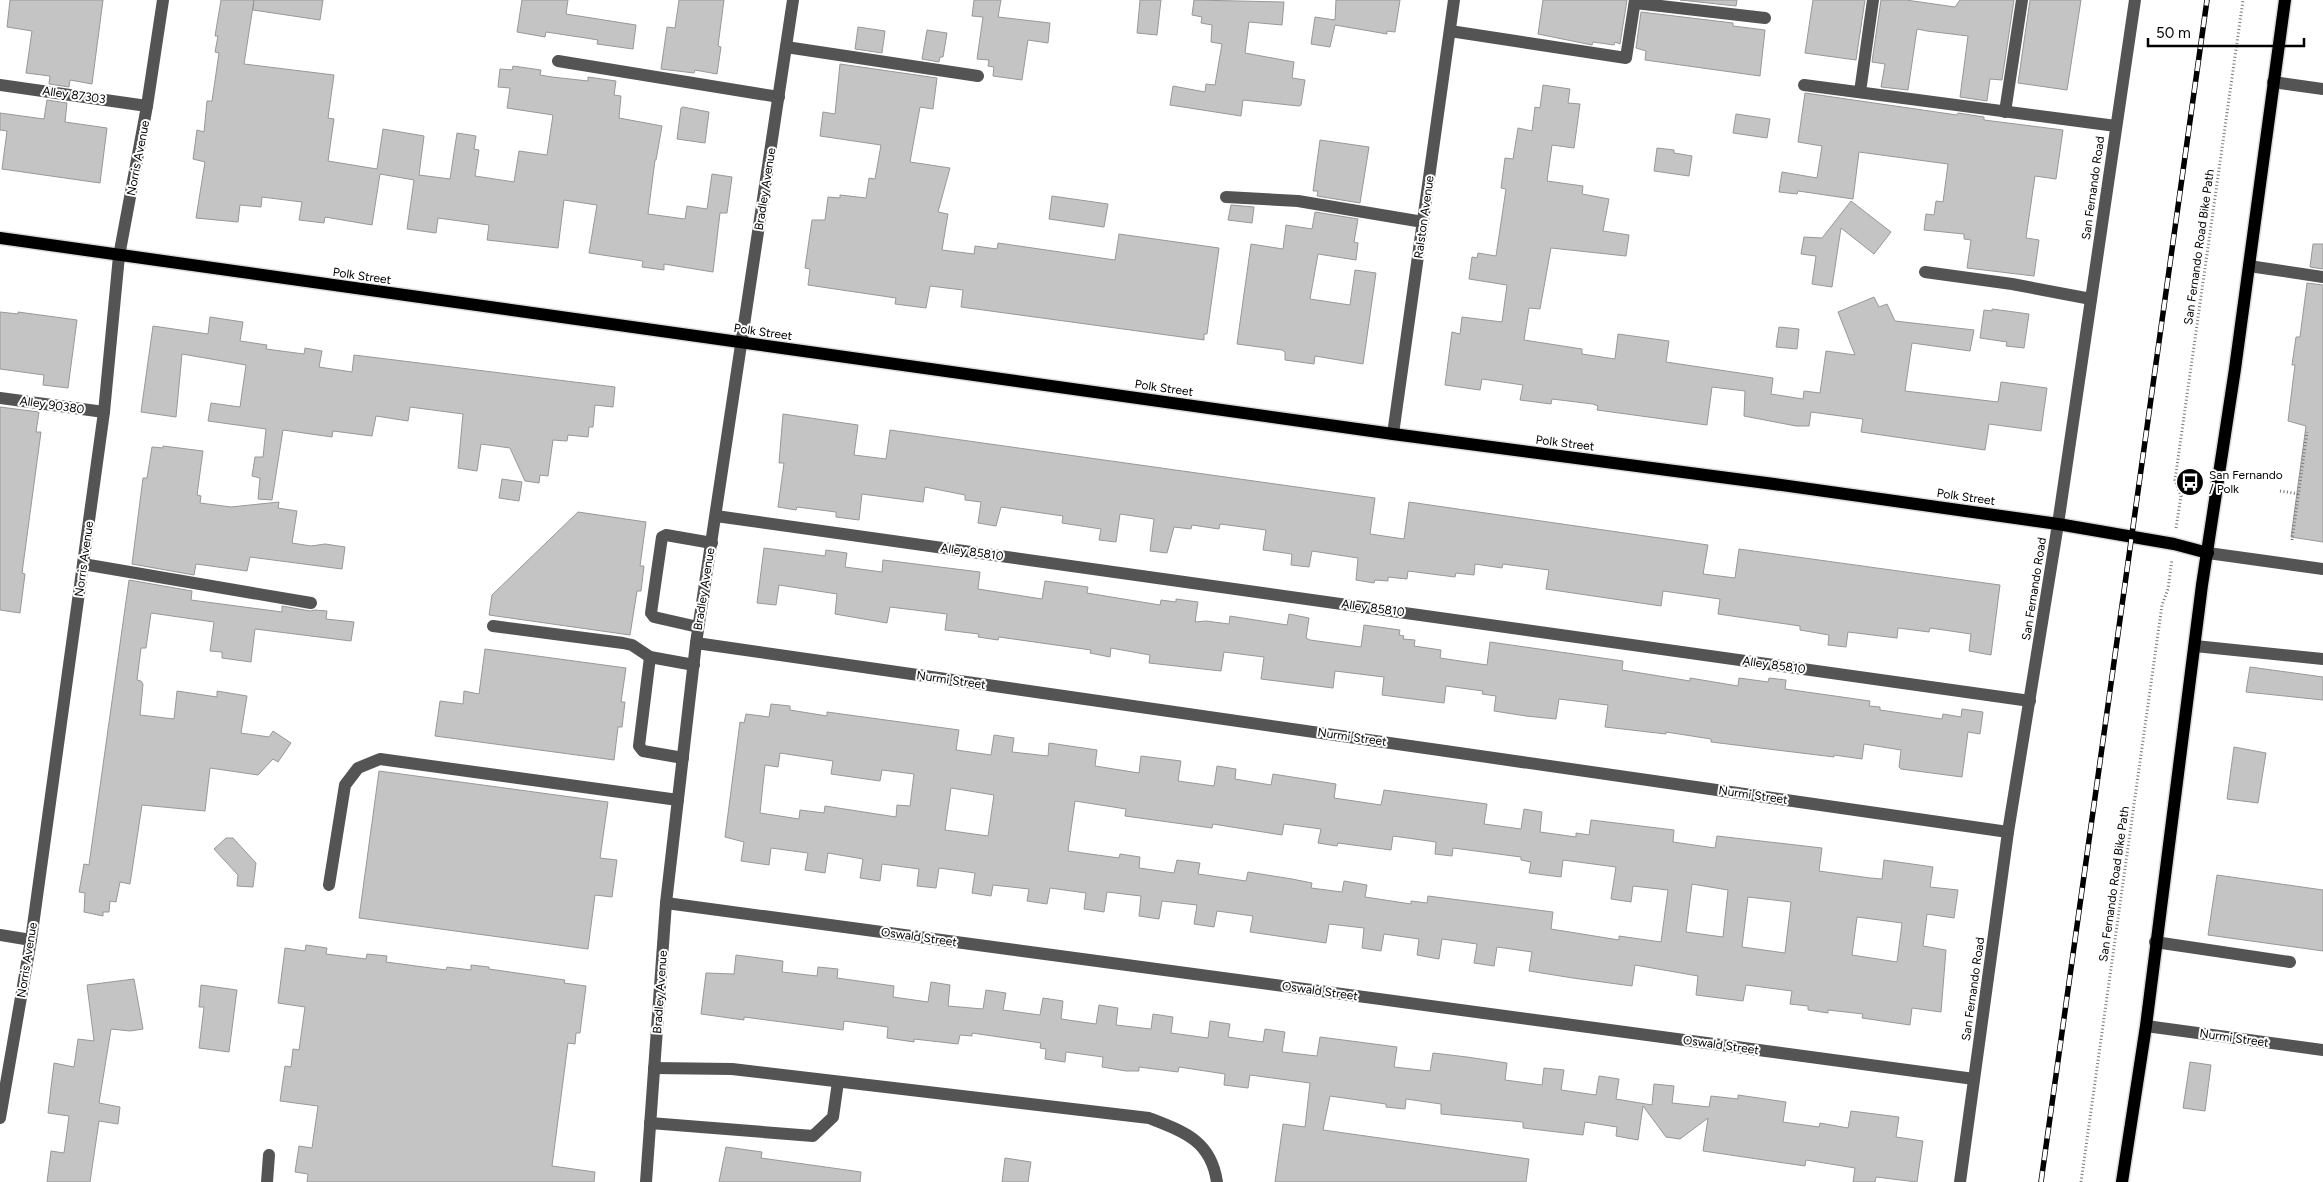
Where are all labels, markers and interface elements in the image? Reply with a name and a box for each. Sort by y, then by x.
scale bar [2148,15,2304,47]
text: 50 m [2156,24,2191,42]
street label: Alley 87303 [42,84,106,106]
street label: Norris Avenue [124,119,152,197]
street label: San Fernando Road [2079,135,2107,241]
street label: Bradley Avenue [752,146,779,231]
street label: San Fernando Road Bike Path [2181,168,2217,326]
street label: Ralston Avenue [1411,174,1437,259]
street label: Polk Street [332,265,393,287]
street label: Polk Street [733,321,794,343]
street label: Polk Street [1134,377,1195,399]
street label: Alley 90380 [19,394,86,417]
street label: Polk Street [1535,432,1596,454]
bus stop icon: San Fernando / Polk [2175,467,2205,497]
place label: San Fernando / Polk [2209,468,2283,496]
street label: Polk Street [1936,486,1997,508]
street label: Norris Avenue [72,520,96,598]
street label: San Fernando Road [2019,536,2049,642]
street label: Alley 85810 [940,541,1005,563]
street label: Bradley Avenue [691,546,718,631]
street label: Alley 85810 [1341,597,1406,619]
street label: Alley 85810 [1742,654,1807,676]
street label: Nurmi Street [916,668,987,692]
street label: Nurmi Street [1317,725,1388,749]
street label: Nurmi Street [1718,783,1789,807]
street label: San Fernando Road Bike Path [2096,805,2132,963]
street label: Norris Avenue [14,921,40,999]
street label: Oswald Street [880,925,958,949]
street label: San Fernando Road [1959,936,1987,1042]
street label: Bradley Avenue [650,949,670,1034]
street label: Oswald Street [1281,979,1359,1003]
street label: Nurmi Street [2199,1026,2270,1050]
street label: Oswald Street [1682,1033,1760,1057]

